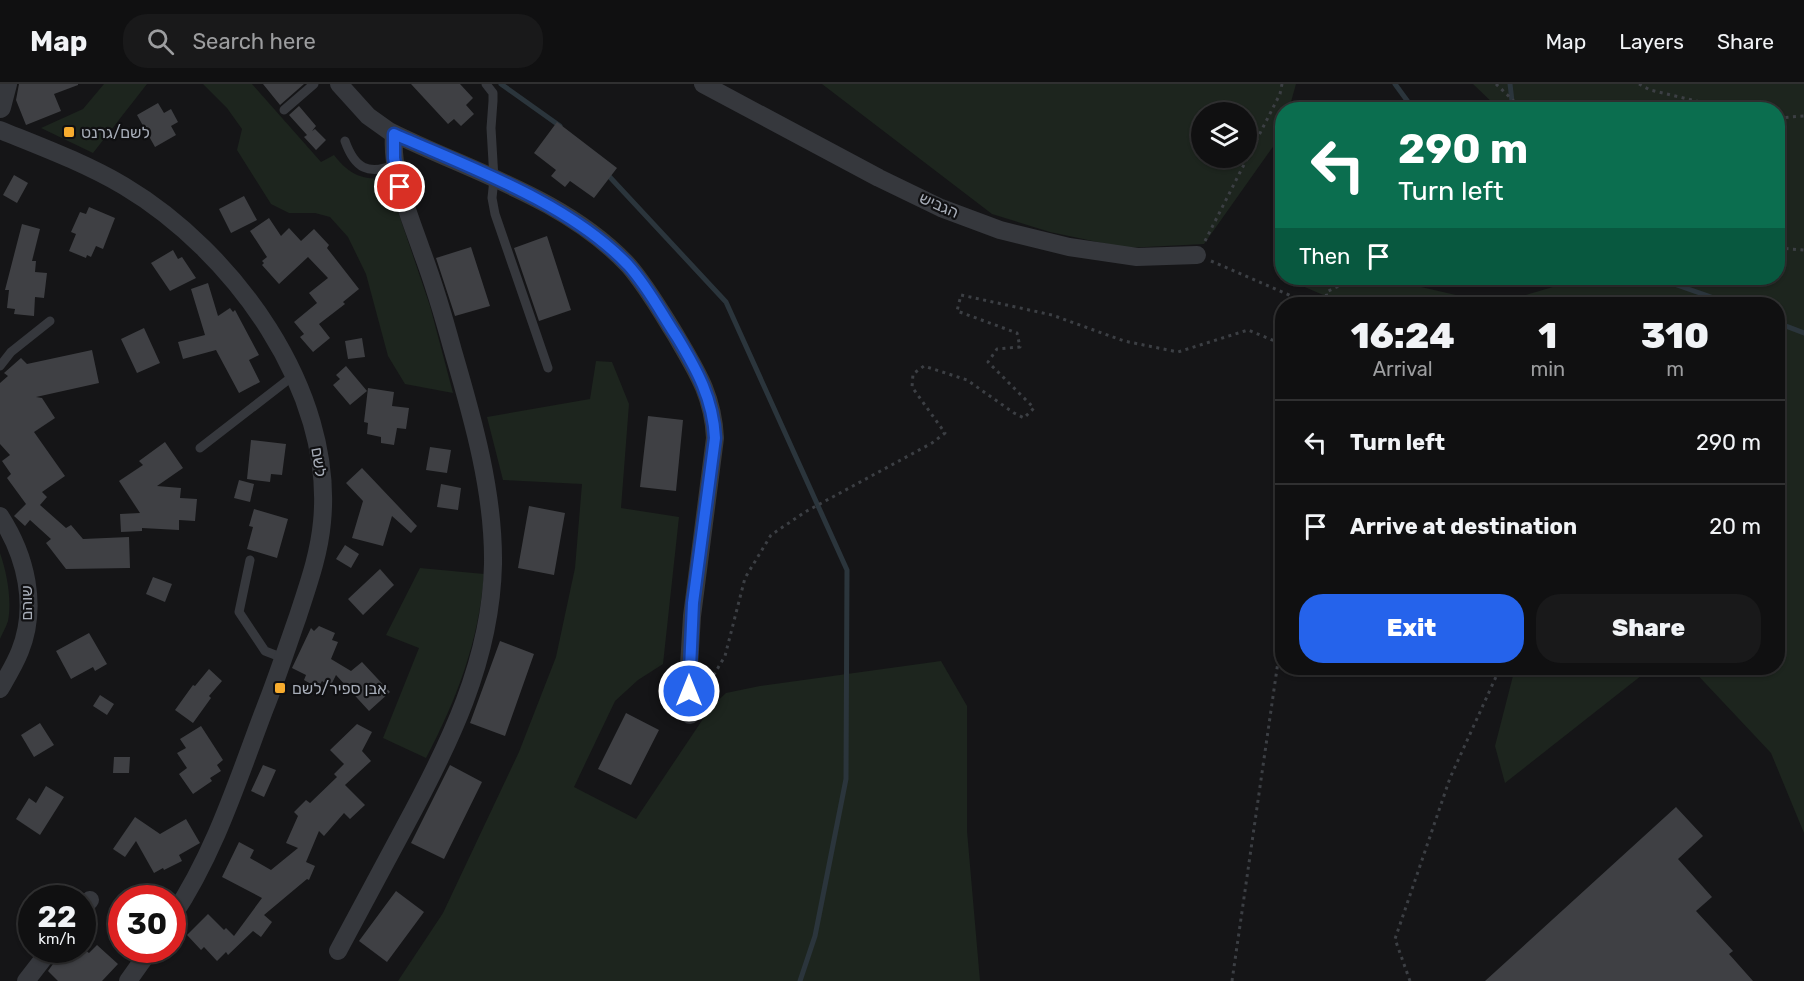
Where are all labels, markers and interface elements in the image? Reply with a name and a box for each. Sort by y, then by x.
search box [123,14,543,68]
text: Map [30,25,87,58]
icon: search [144,25,177,58]
text: Search here [192,28,316,55]
text: Map [1545,29,1586,54]
text: Layers [1619,29,1684,54]
text: Share [1717,29,1774,54]
map controls [1191,102,1257,168]
button: layers [1191,102,1257,168]
place label: לשם/גרנט [81,123,150,142]
text: 290 m [1398,124,1528,174]
marker: לשם/גרנט [62,125,76,139]
icon: left [1299,126,1377,204]
pin [374,161,425,212]
icon: arrive [383,170,416,203]
text: Turn left [1398,175,1503,207]
street label: הגביש [916,188,962,222]
icon: arrive [1362,240,1395,273]
text: Then [1299,243,1350,270]
text: 16:24 [1351,314,1455,357]
text: 1 [1538,314,1557,357]
text: 310 [1641,314,1709,357]
text: Arrival [1373,357,1433,381]
text: min [1530,357,1565,381]
text: m [1666,357,1684,381]
icon: left [1299,426,1332,459]
text: Turn left [1350,429,1445,456]
text: 290 m [1696,429,1761,456]
street label: לשם [307,446,331,478]
icon: arrive [1299,510,1332,543]
text: Arrive at destination [1350,513,1577,540]
text: 20 m [1709,513,1761,540]
street label: שוהם [17,585,36,621]
button: Exit [1299,594,1524,663]
button: Share [1536,594,1761,663]
position arrow [657,659,721,723]
place label: אבן ספיר/לשם [292,679,387,698]
marker: אבן ספיר/לשם [273,681,287,695]
speed limit sign: 30 [108,885,186,963]
text: 22 [38,899,77,935]
text: km/h [38,930,76,948]

